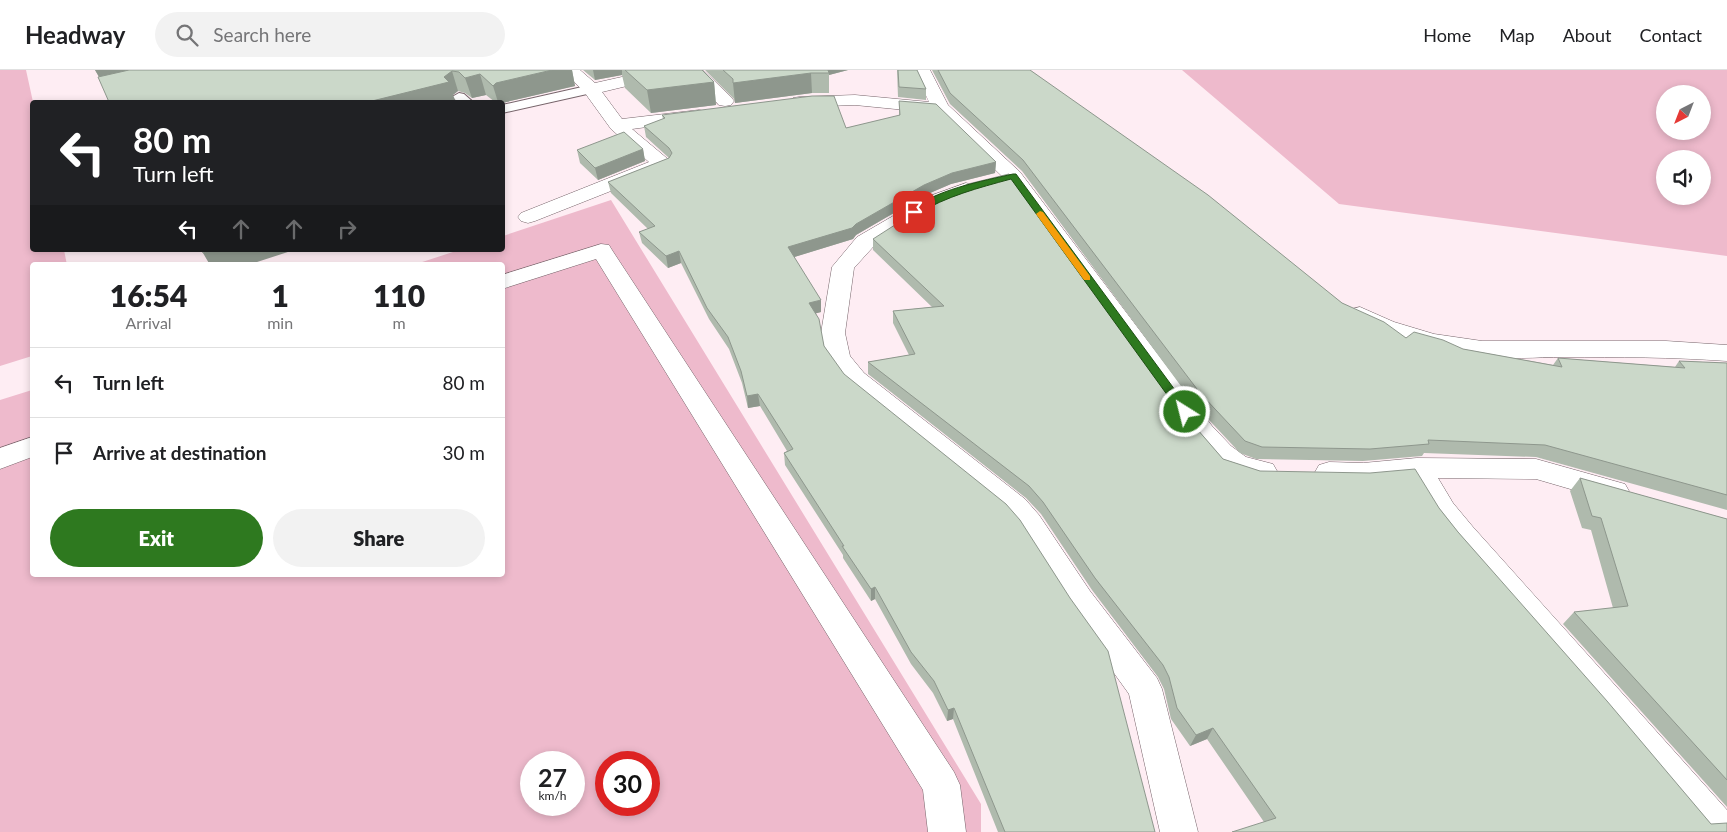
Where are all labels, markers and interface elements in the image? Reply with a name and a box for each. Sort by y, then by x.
search box [155,12,505,57]
text: Headway [25,20,125,49]
icon: search [173,21,201,49]
text: Search here [213,23,311,46]
text: Home [1423,24,1471,46]
text: Map [1499,24,1535,46]
text: About [1563,24,1612,46]
text: Contact [1640,24,1702,46]
north arrow [1656,85,1711,140]
map controls [1656,85,1711,205]
text: 80 m [133,118,211,160]
icon: left [50,120,115,185]
button: sound [1656,150,1711,205]
text: Turn left [133,160,214,187]
pin [893,191,935,233]
icon: arrive [900,198,928,226]
icon: left [174,215,202,243]
icon: ahead [227,215,255,243]
icon: ahead [280,215,308,243]
icon: right [333,215,361,243]
text: 16:54 [110,277,187,313]
text: 1 [271,277,289,313]
text: 110 [373,277,425,313]
text: Arrival [126,313,172,332]
text: min [267,313,293,332]
text: m [392,313,406,332]
icon: left [50,369,78,397]
text: Turn left [93,371,164,394]
text: 80 m [442,371,485,394]
position arrow [1158,385,1210,437]
icon: arrive [50,439,78,467]
text: Arrive at destination [93,441,266,464]
text: 30 m [442,441,485,464]
button: Exit [50,509,263,567]
button: Share [273,509,485,567]
speed limit sign: 30 [595,751,660,816]
text: 27 [538,762,567,792]
text: km/h [538,788,567,803]

